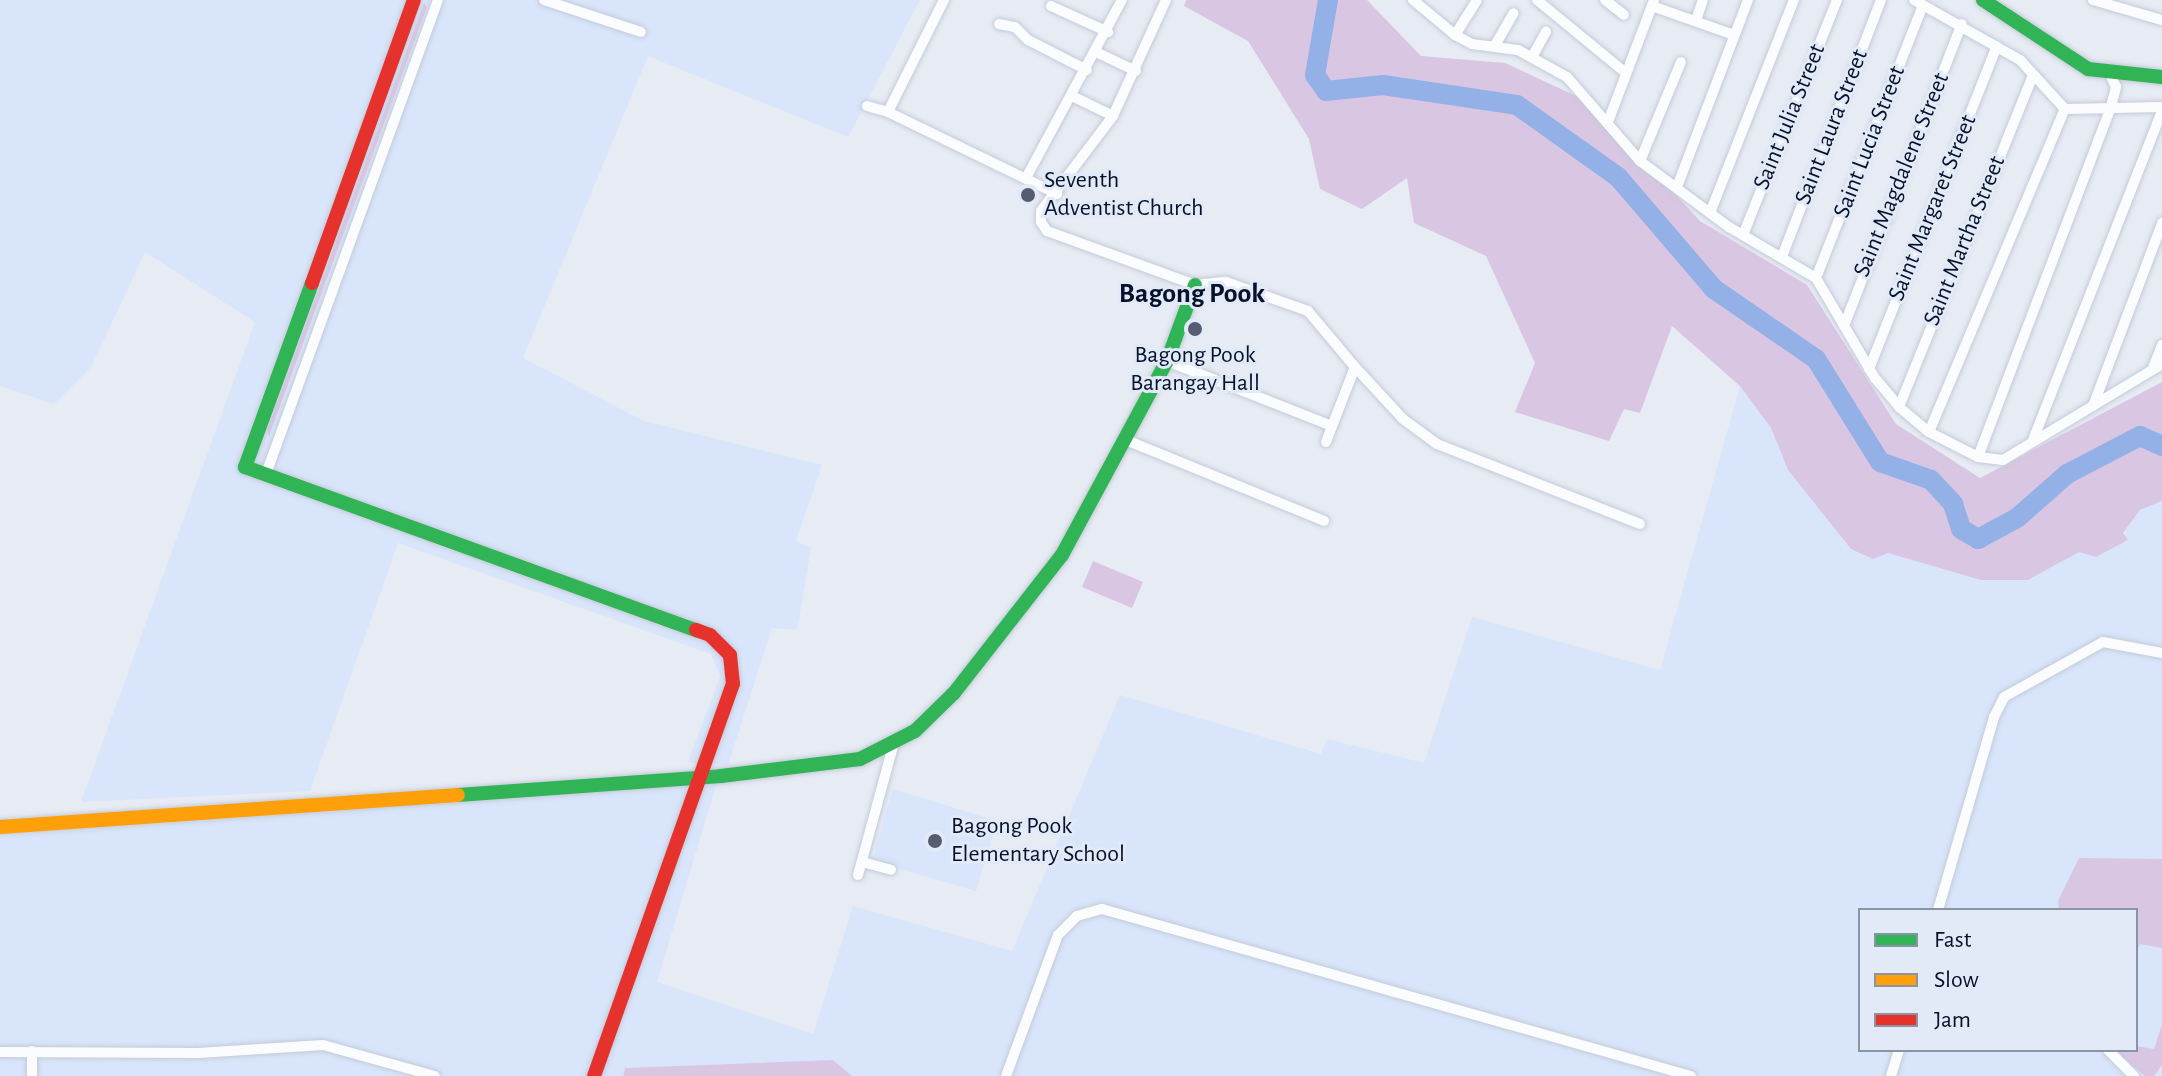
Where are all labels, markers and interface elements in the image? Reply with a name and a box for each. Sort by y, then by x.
street label: Saint Julia Street [1748,40,1832,194]
street label: Saint Laura Street [1789,45,1875,209]
street label: Saint Lucia Street [1828,62,1912,222]
street label: Saint Magdalene Street [1848,69,1956,281]
street label: Saint Margaret Street [1883,111,1983,305]
street label: Saint Martha Street [1918,152,2012,330]
place label: Seventh Adventist Church [1044,167,1203,223]
marker: Seventh Adventist Church [1019,186,1037,204]
district label: Bagong Pook [1119,277,1265,311]
marker: Bagong Pook Barangay Hall [1186,320,1204,338]
place label: Bagong Pook Barangay Hall [1130,342,1260,398]
place label: Bagong Pook Elementary School [951,813,1125,869]
marker: Bagong Pook Elementary School [926,832,944,850]
legend [1858,908,2138,1052]
text: Fast [1934,928,1971,952]
text: Slow [1934,968,1979,992]
text: Jam [1934,1008,1971,1032]

